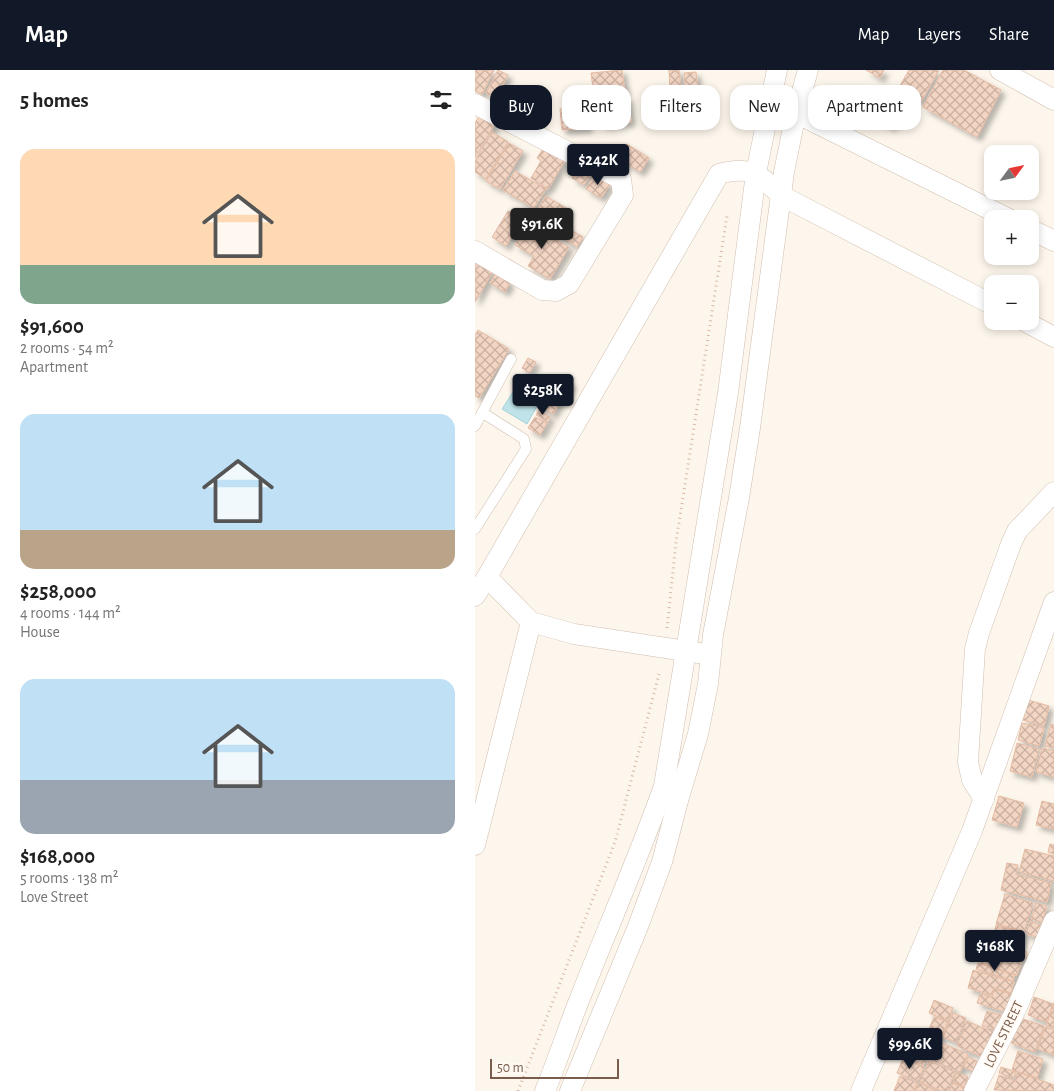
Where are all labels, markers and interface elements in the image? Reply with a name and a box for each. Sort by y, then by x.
text: Map [25,23,68,47]
text: Map [858,26,889,44]
text: Layers [917,26,961,44]
text: Share [989,26,1029,44]
chip: Buy [490,85,552,130]
chip: Rent [562,85,631,130]
chip: Filters [641,85,720,130]
chip: New [730,85,798,130]
chip: Apartment [808,85,921,130]
icon: filters [427,86,455,114]
text: 5 homes [20,90,89,111]
pin: $242K [563,144,633,186]
north arrow [984,145,1039,200]
map controls [984,145,1039,330]
text: $242K [578,152,618,168]
icon: home [193,181,283,271]
pin: $91.6K [501,208,583,250]
button: + [984,210,1039,265]
text: $91.6K [521,216,563,232]
button: − [984,275,1039,330]
text: $91,600 [20,316,84,337]
text: 2 rooms · 54 m² [20,340,114,356]
text: Apartment [20,359,88,375]
pin: $258K [508,374,578,416]
text: $258K [524,382,562,398]
icon: home [193,446,283,536]
text: $258,000 [20,581,96,602]
text: 4 rooms · 144 m² [20,605,121,621]
text: House [20,624,60,640]
icon: home [193,711,283,801]
text: $168,000 [20,846,95,867]
text: 5 rooms · 138 m² [20,870,118,886]
text: Love Street [20,889,88,905]
pin: $168K [960,930,1030,972]
text: $168K [976,938,1014,954]
street label: LOVE STREET [982,999,1026,1070]
pin: $99.6K [869,1028,951,1070]
text: $99.6K [888,1036,932,1052]
scale bar [490,1056,619,1079]
text: 50 m [497,1061,524,1075]

